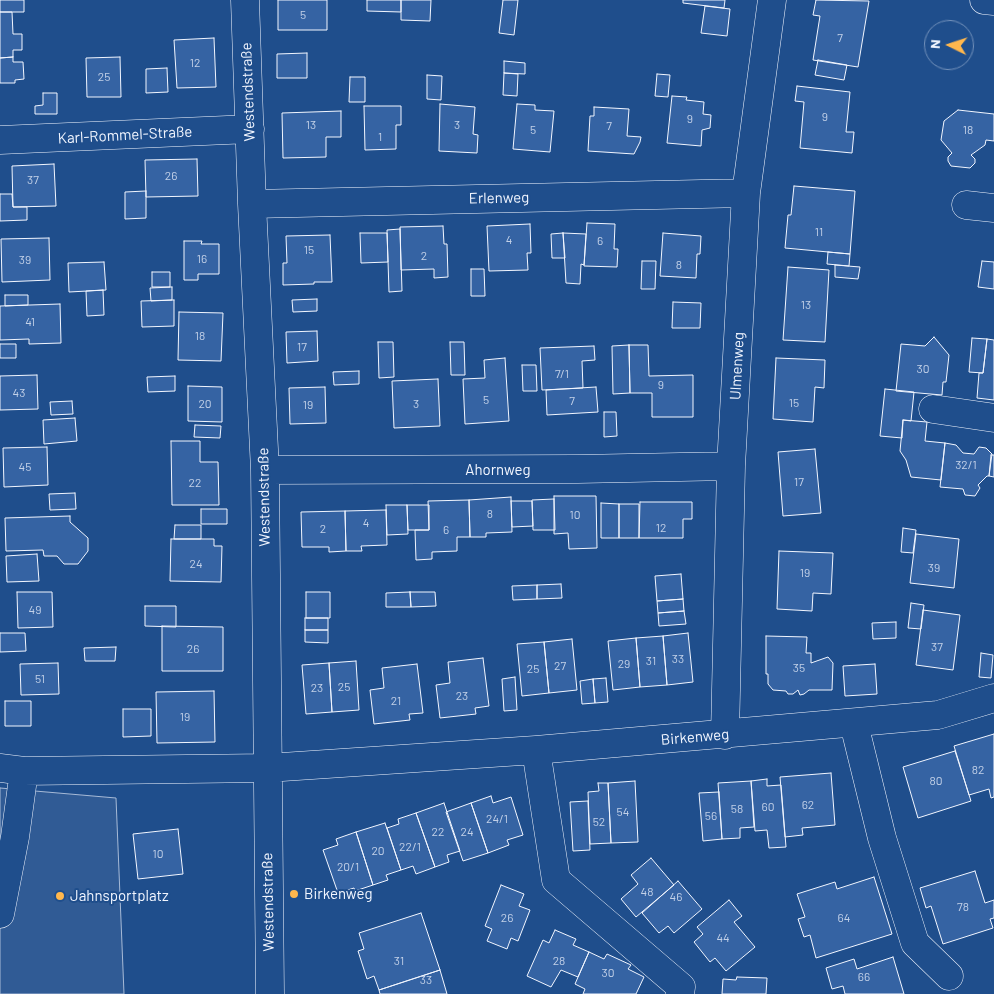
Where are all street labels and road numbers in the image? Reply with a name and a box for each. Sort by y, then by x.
street label: Westendstraße [237,42,259,142]
street label: Karl-Rommel-Straße [57,122,193,148]
street label: Erlenweg [469,188,529,208]
street label: Ulmenweg [726,332,748,400]
street label: Westendstraße [254,447,274,547]
street label: Ahornweg [465,461,531,479]
street label: Birkenweg [660,725,730,749]
street label: Westendstraße [258,852,278,952]

